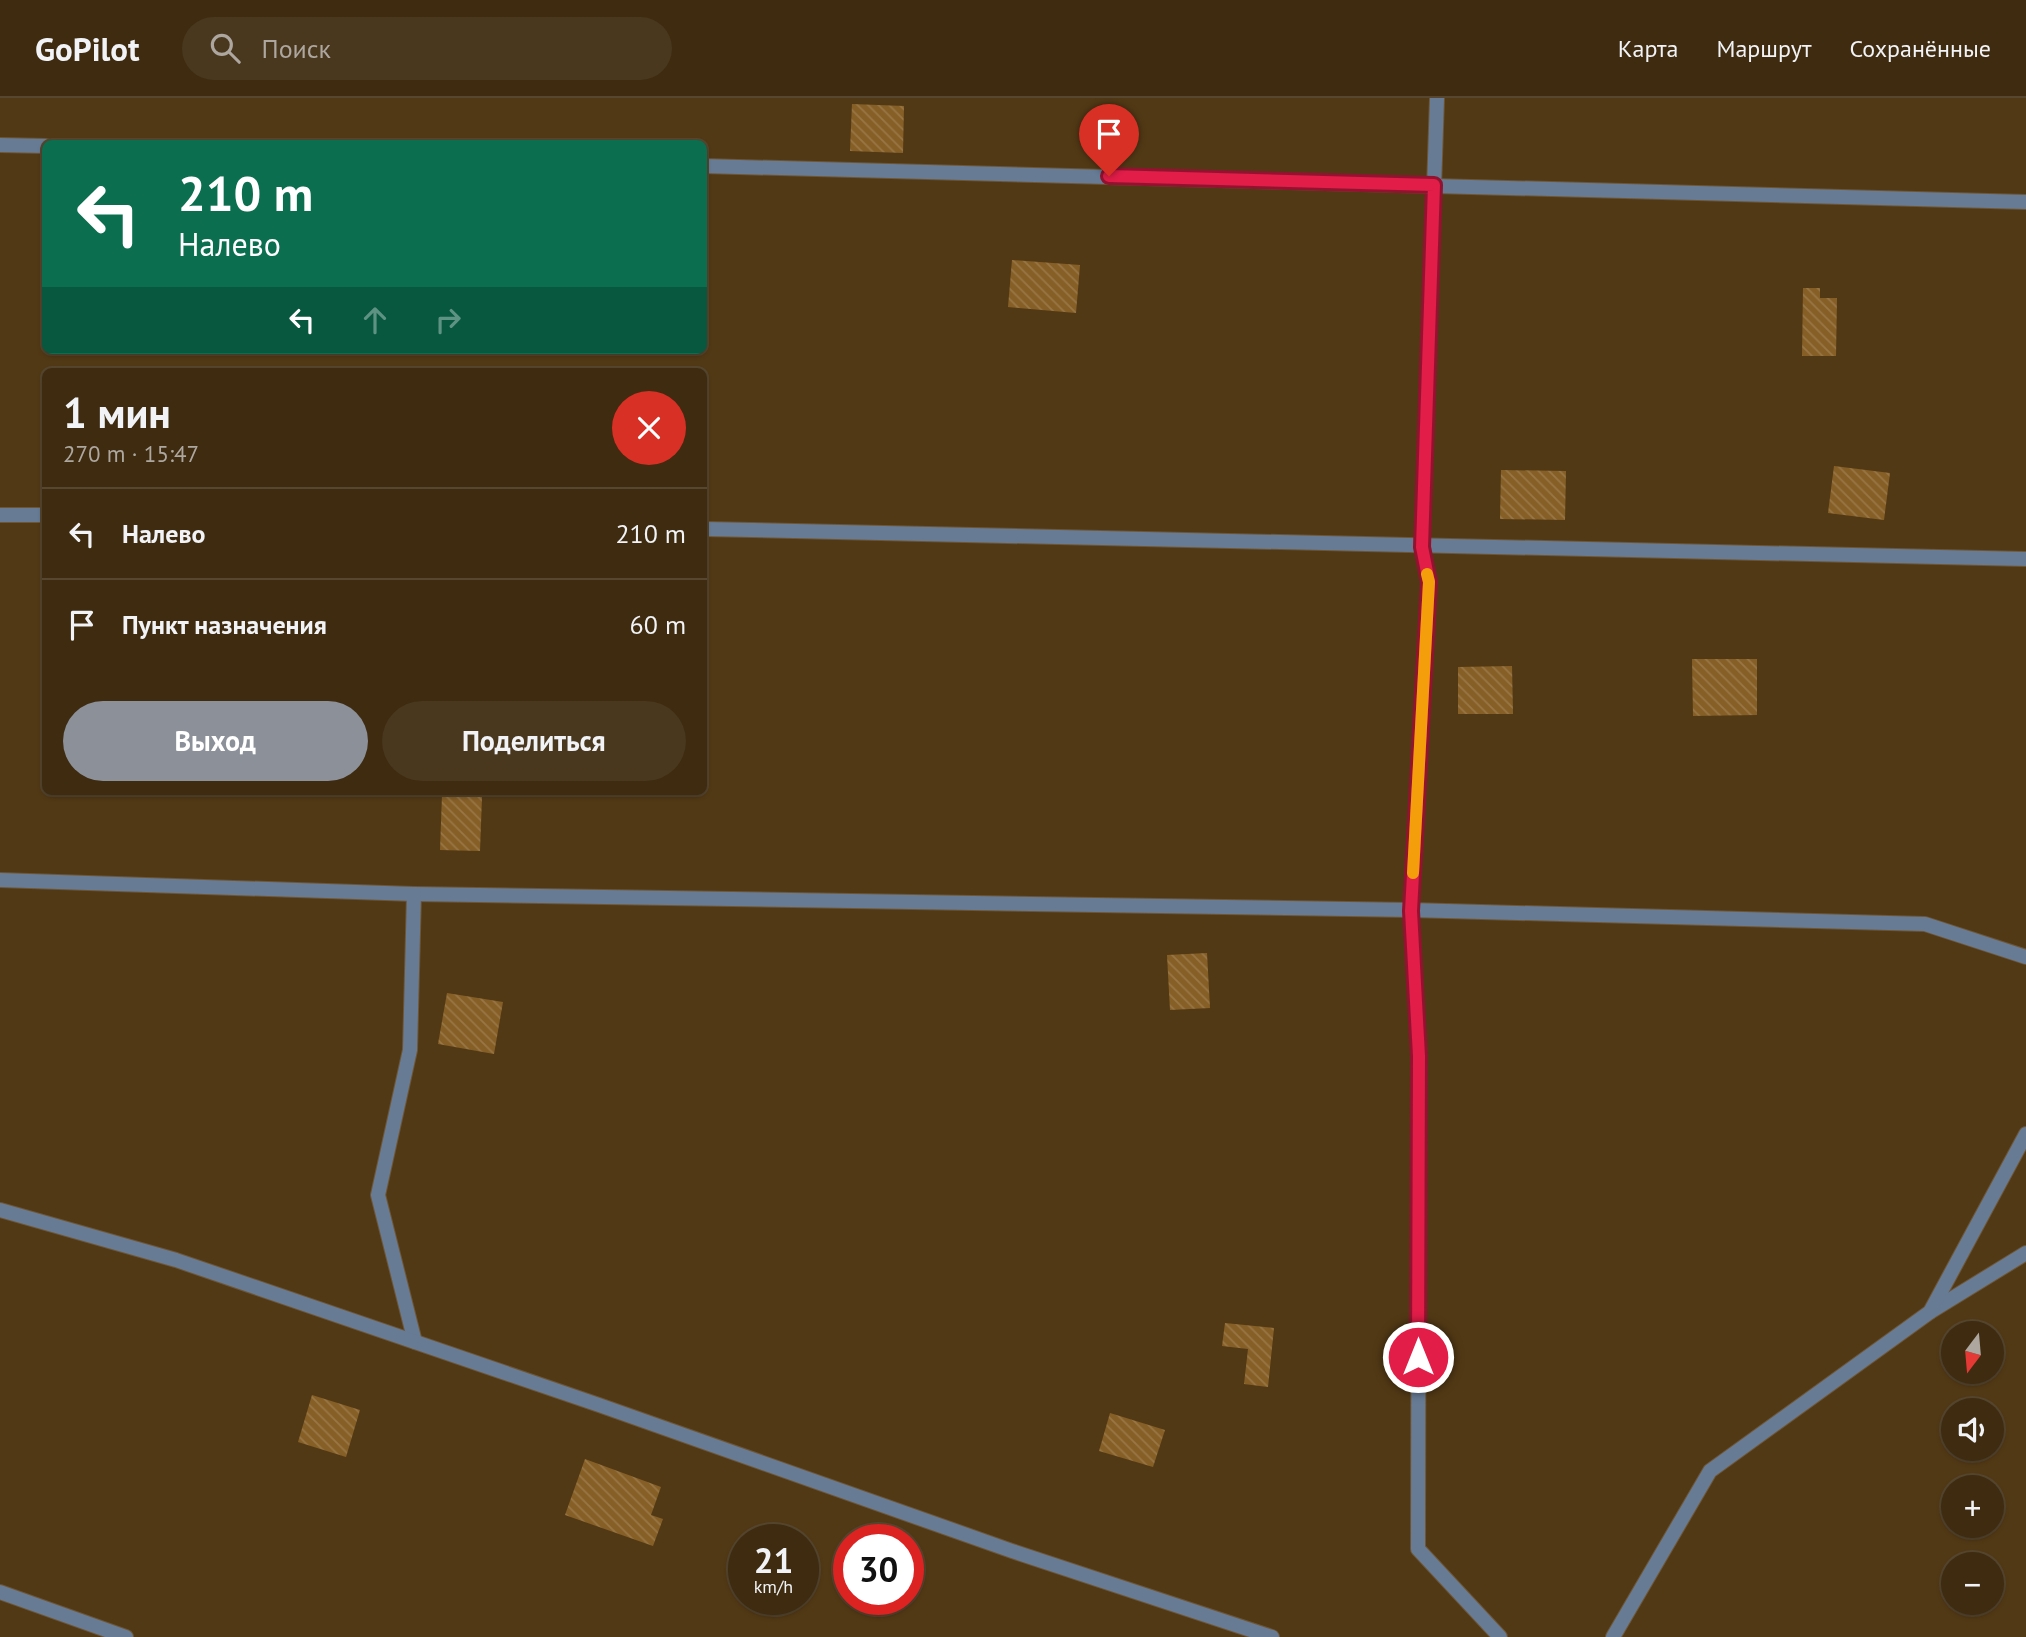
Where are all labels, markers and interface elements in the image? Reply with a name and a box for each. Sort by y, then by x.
search box [182,17,672,80]
text: GoPilot [35,27,140,70]
icon: search [206,29,244,67]
text: Поиск [262,32,331,65]
text: Карта [1618,33,1678,64]
text: Маршрут [1716,33,1811,64]
text: Сохранённые [1849,33,1991,64]
pin [1079,104,1139,176]
icon: arrive [1090,115,1128,153]
text: 210 m [178,161,313,225]
icon: left [63,168,154,259]
text: Налево [178,223,281,265]
icon: left [283,301,321,339]
icon: ahead [356,301,394,339]
icon: right [429,301,467,339]
text: 1 мин [63,385,171,440]
button: close [612,391,686,465]
text: 270 m · 15:47 [63,439,199,468]
icon: left [63,515,101,553]
text: Налево [122,517,206,550]
text: 210 m [615,517,686,550]
icon: arrive [63,606,101,644]
text: Пункт назначения [122,608,327,641]
text: 60 m [630,608,686,641]
button: Выход [63,701,368,781]
button: Поделиться [382,701,686,781]
position arrow [1381,1320,1455,1394]
north arrow [1941,1321,2004,1384]
map controls [1941,1321,2004,1615]
button: sound [1941,1398,2004,1461]
button: + [1941,1475,2004,1538]
speed limit sign: 30 [833,1524,924,1615]
text: 21 [754,1537,793,1583]
button: − [1941,1552,2004,1615]
text: km/h [754,1575,793,1598]

